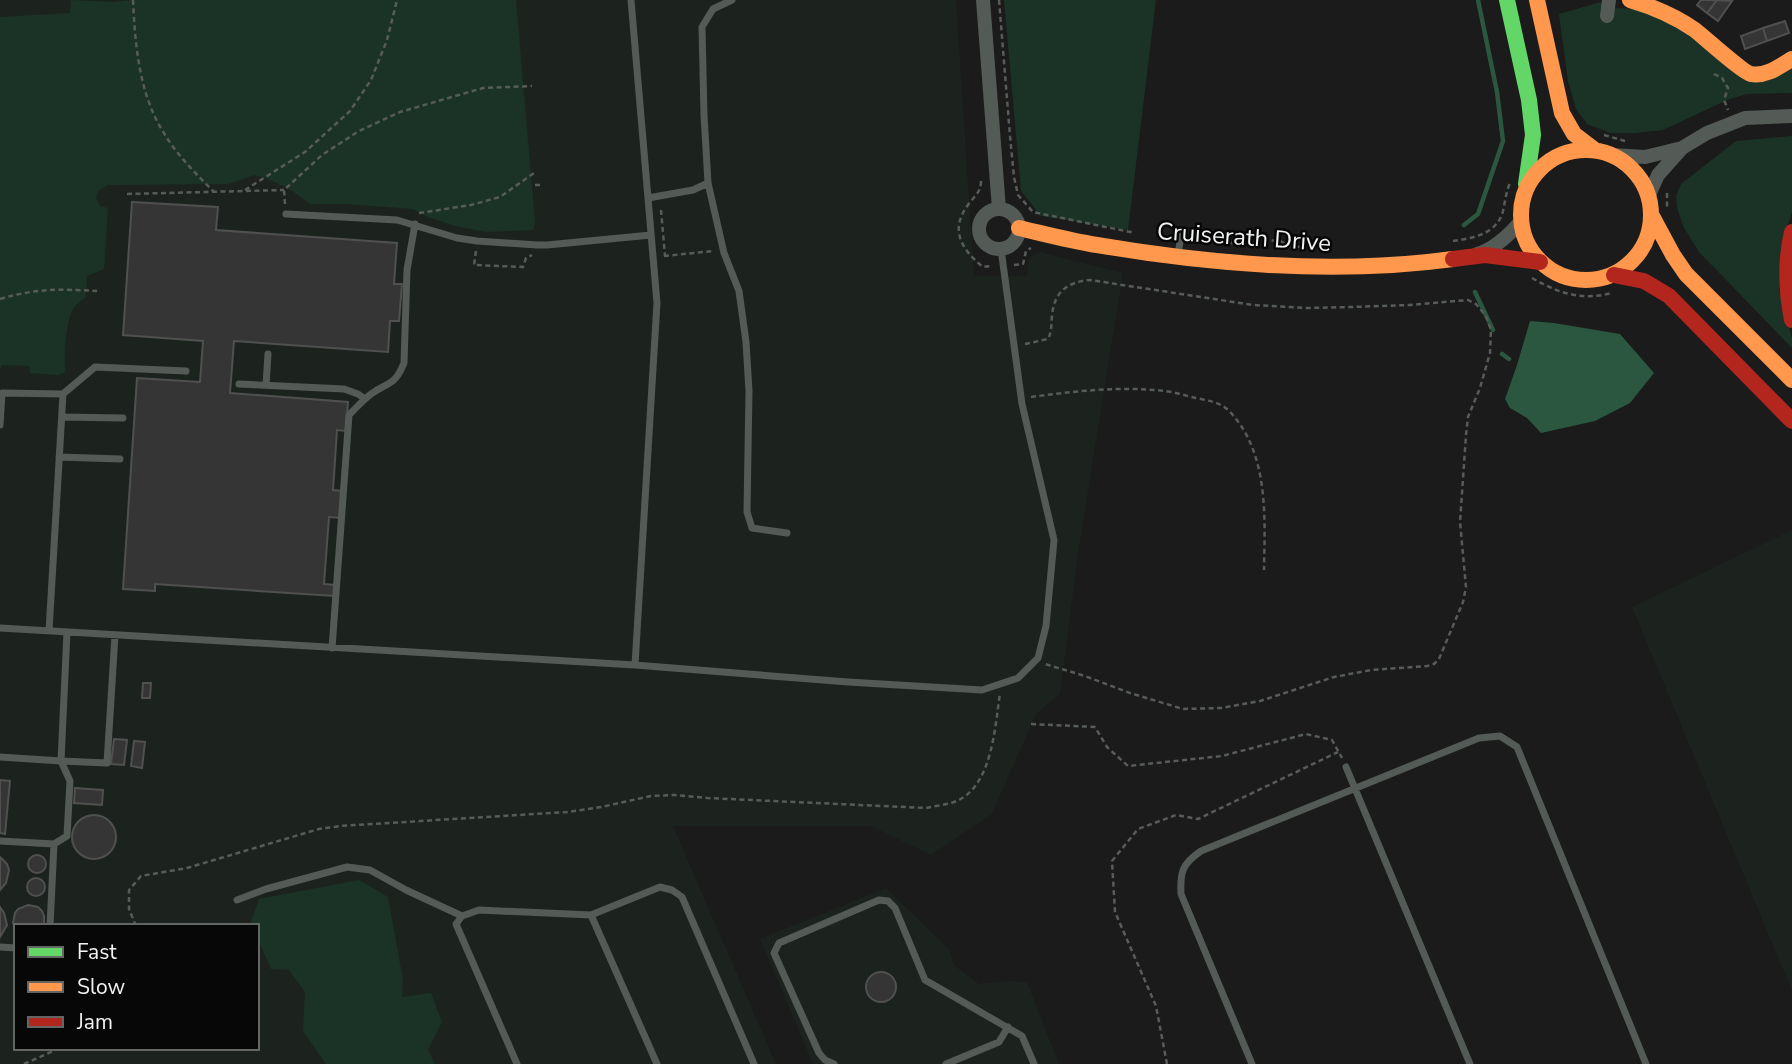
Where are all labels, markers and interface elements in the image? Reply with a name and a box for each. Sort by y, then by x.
street label: Cruiserath Drive [1156,215,1332,259]
legend [14,924,259,1050]
text: Fast [77,938,117,966]
text: Slow [77,973,126,1001]
text: Jam [76,1008,113,1036]

